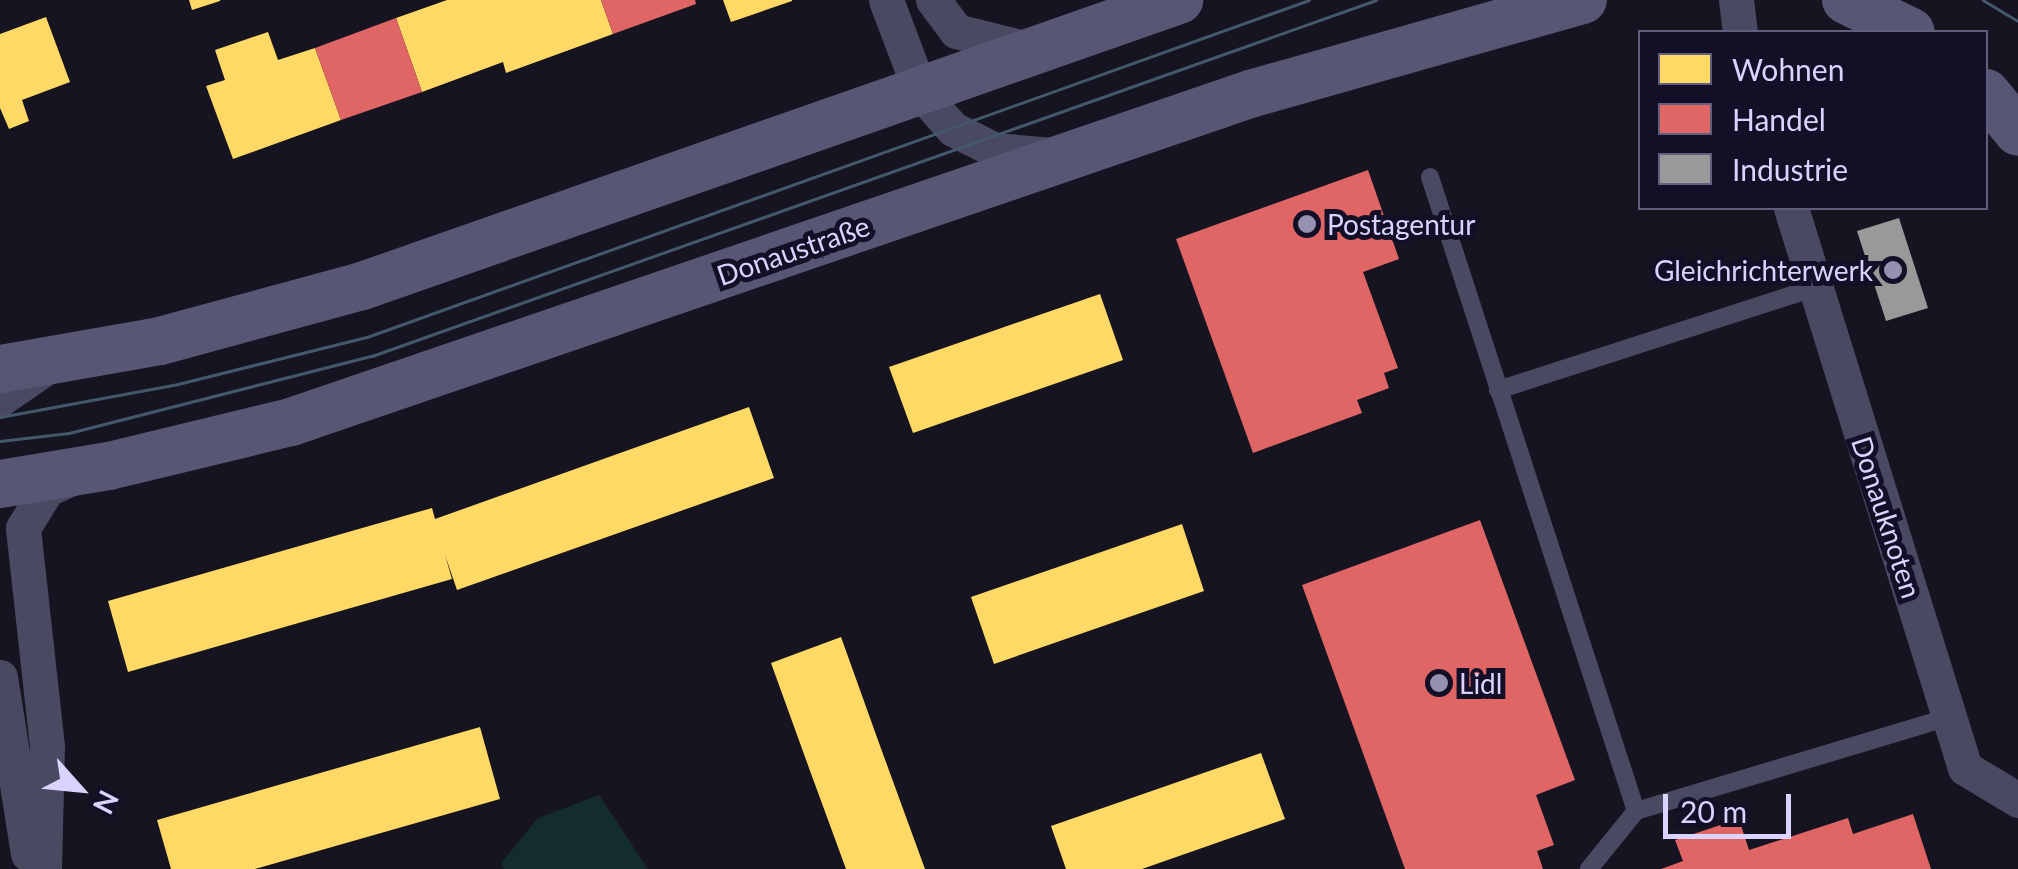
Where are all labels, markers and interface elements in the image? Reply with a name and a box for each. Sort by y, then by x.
legend [1638,30,1988,210]
text: Wohnen [1732,51,1844,87]
text: Handel [1732,101,1826,137]
text: Industrie [1732,151,1848,187]
place label: Postagentur [1327,207,1475,241]
street label: Donaustraße [712,208,874,292]
marker: Postagentur [1296,213,1318,235]
place label: Gleichrichterwerk [1654,253,1873,287]
marker: Gleichrichterwerk [1882,259,1904,281]
street label: Donauknoten [1845,432,1929,602]
place label: Lidl [1459,666,1502,700]
marker: Lidl [1428,672,1450,694]
north arrow [30,739,130,839]
scale bar [1668,774,1796,836]
text: N [87,785,127,820]
text: 20 m [1680,793,1747,829]

